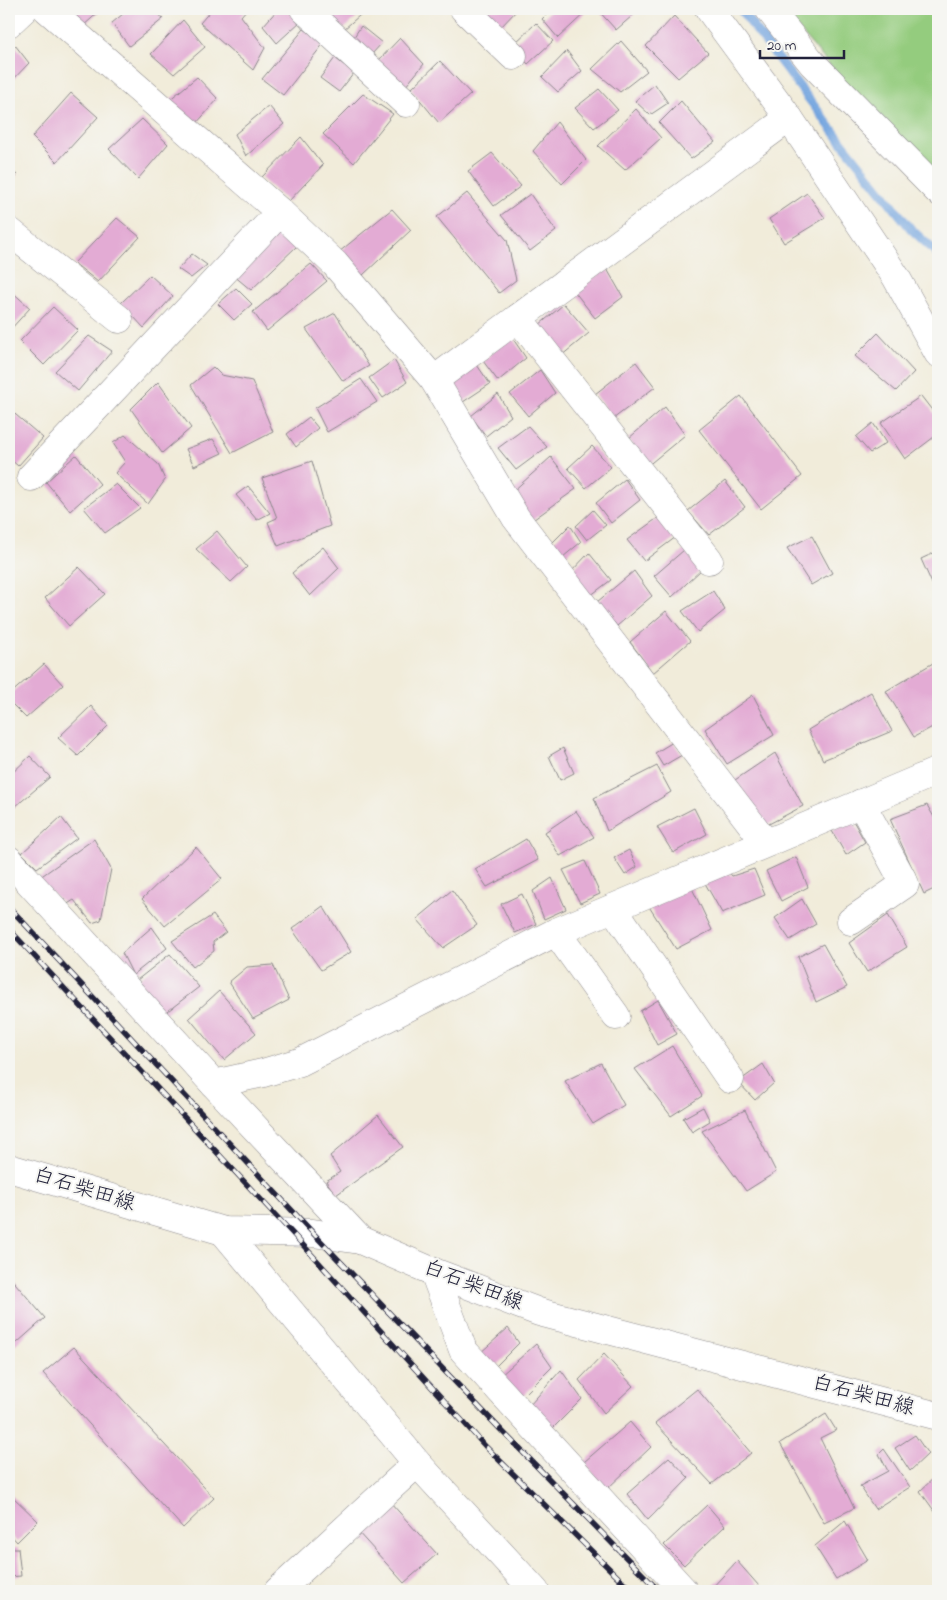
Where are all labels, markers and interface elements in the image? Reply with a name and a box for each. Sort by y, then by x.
scale bar [760,28,843,60]
text: 20 m [767,35,797,57]
street label: 白石柴田線 [29,1160,139,1220]
street label: 白石柴田線 [419,1253,527,1319]
street label: 白石柴田線 [808,1368,918,1424]

